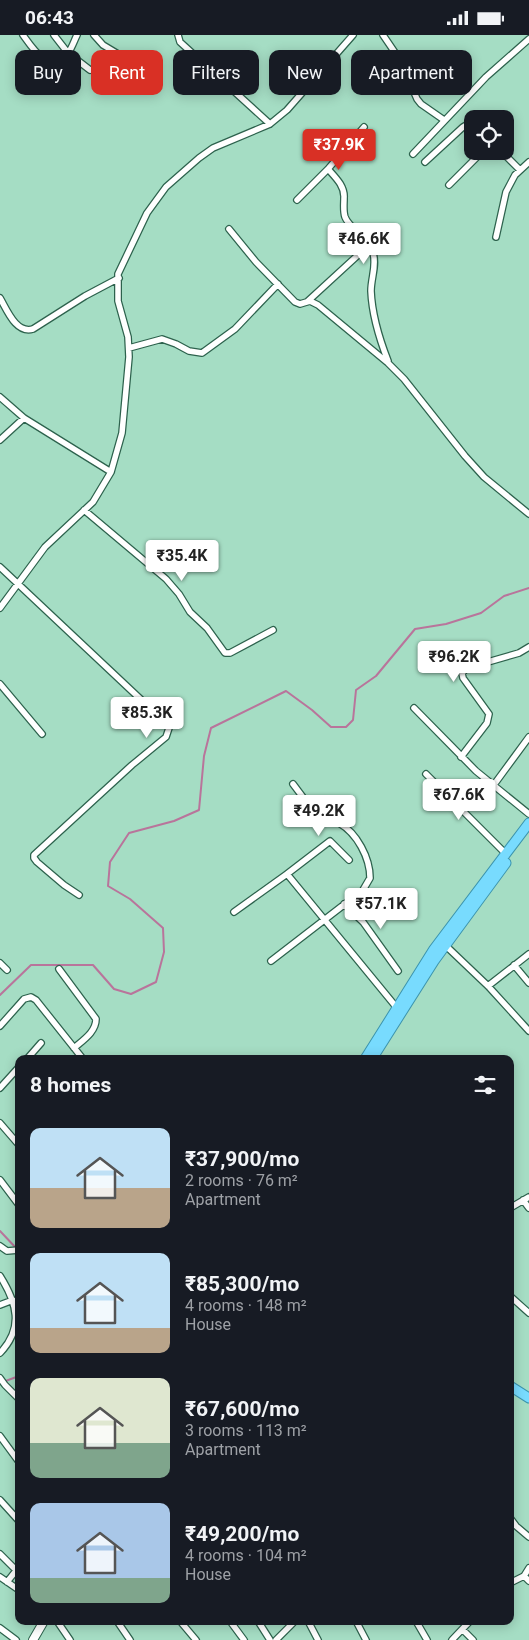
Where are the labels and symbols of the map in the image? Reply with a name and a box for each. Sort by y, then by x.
pin: ₹37.9K [298,129,380,171]
pin: ₹46.6K [323,223,405,265]
pin: ₹35.4K [141,539,223,582]
pin: ₹96.2K [413,641,495,683]
pin: ₹85.3K [106,697,188,739]
pin: ₹67.6K [418,779,500,821]
pin: ₹49.2K [278,795,360,837]
pin: ₹57.1K [340,887,422,930]

